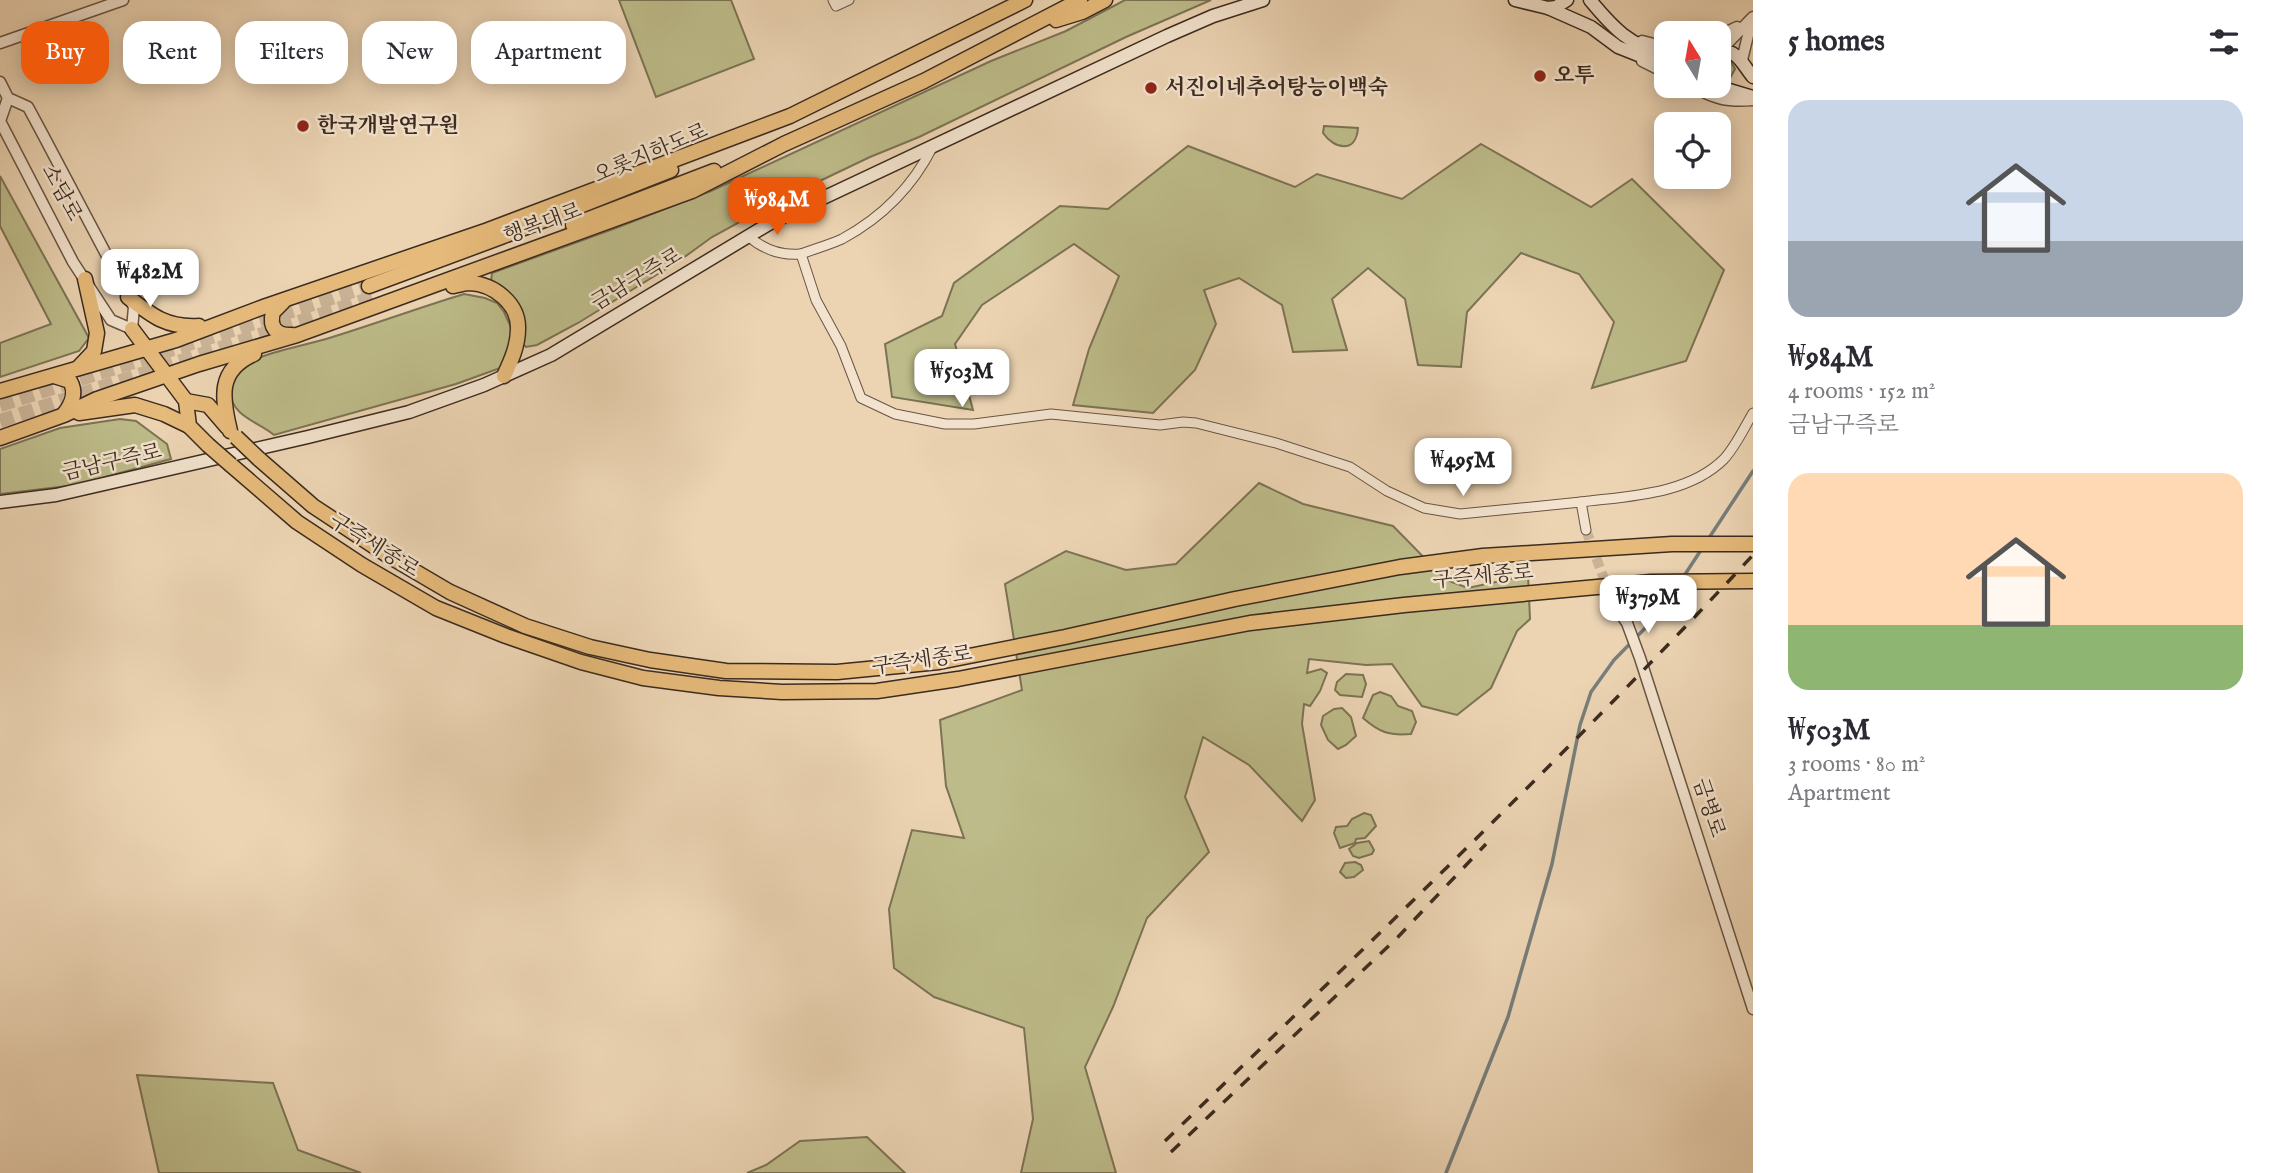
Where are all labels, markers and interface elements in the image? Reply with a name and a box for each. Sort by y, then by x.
chip: Buy [21,21,109,84]
chip: Rent [123,21,221,84]
chip: Filters [235,21,348,84]
chip: New [362,21,457,84]
chip: Apartment [471,21,626,84]
north arrow [1654,21,1731,98]
map controls [1654,21,1731,189]
text: 5 homes [1788,23,1885,61]
icon: filters [2205,23,2243,61]
place label: 오투 [1554,63,1595,90]
marker: 오투 [1532,68,1548,84]
place label: 서진이네추어탕능이백숙 [1165,75,1389,102]
marker: 서진이네추어탕능이백숙 [1143,80,1159,96]
button: locate [1654,112,1731,189]
place label: 한국개발연구원 [317,113,459,140]
marker: 한국개발연구원 [295,118,311,134]
street label: 오롯지하도로 [590,118,712,190]
icon: home [1953,145,2079,271]
street label: 소담로 [35,160,87,226]
pin: ₩984M [728,177,826,237]
text: ₩984M [744,185,810,214]
street label: 행복대로 [500,197,586,251]
street label: 금남구즉로 [587,242,687,318]
pin: ₩482M [101,250,199,309]
text: ₩482M [117,257,183,286]
text: ₩984M [1788,339,1873,377]
pin: ₩503M [913,350,1011,409]
text: ₩503M [930,357,994,386]
text: 4 rooms · 152 m² [1788,377,1935,406]
text: 금남구즉로 [1788,411,1899,440]
street label: 금남구즉로 [60,438,164,488]
pin: ₩495M [1414,438,1512,498]
text: ₩495M [1431,446,1495,475]
street label: 구즉세종로 [324,508,424,584]
icon: home [1953,519,2079,645]
street label: 구즉세종로 [1431,559,1535,595]
pin: ₩379M [1599,576,1697,635]
text: ₩379M [1616,583,1680,612]
street label: 구즉세종로 [870,641,974,681]
text: ₩503M [1788,712,1871,750]
text: 3 rooms · 80 m² [1788,750,1925,779]
street label: 금병로 [1686,775,1730,841]
text: Apartment [1788,779,1891,808]

